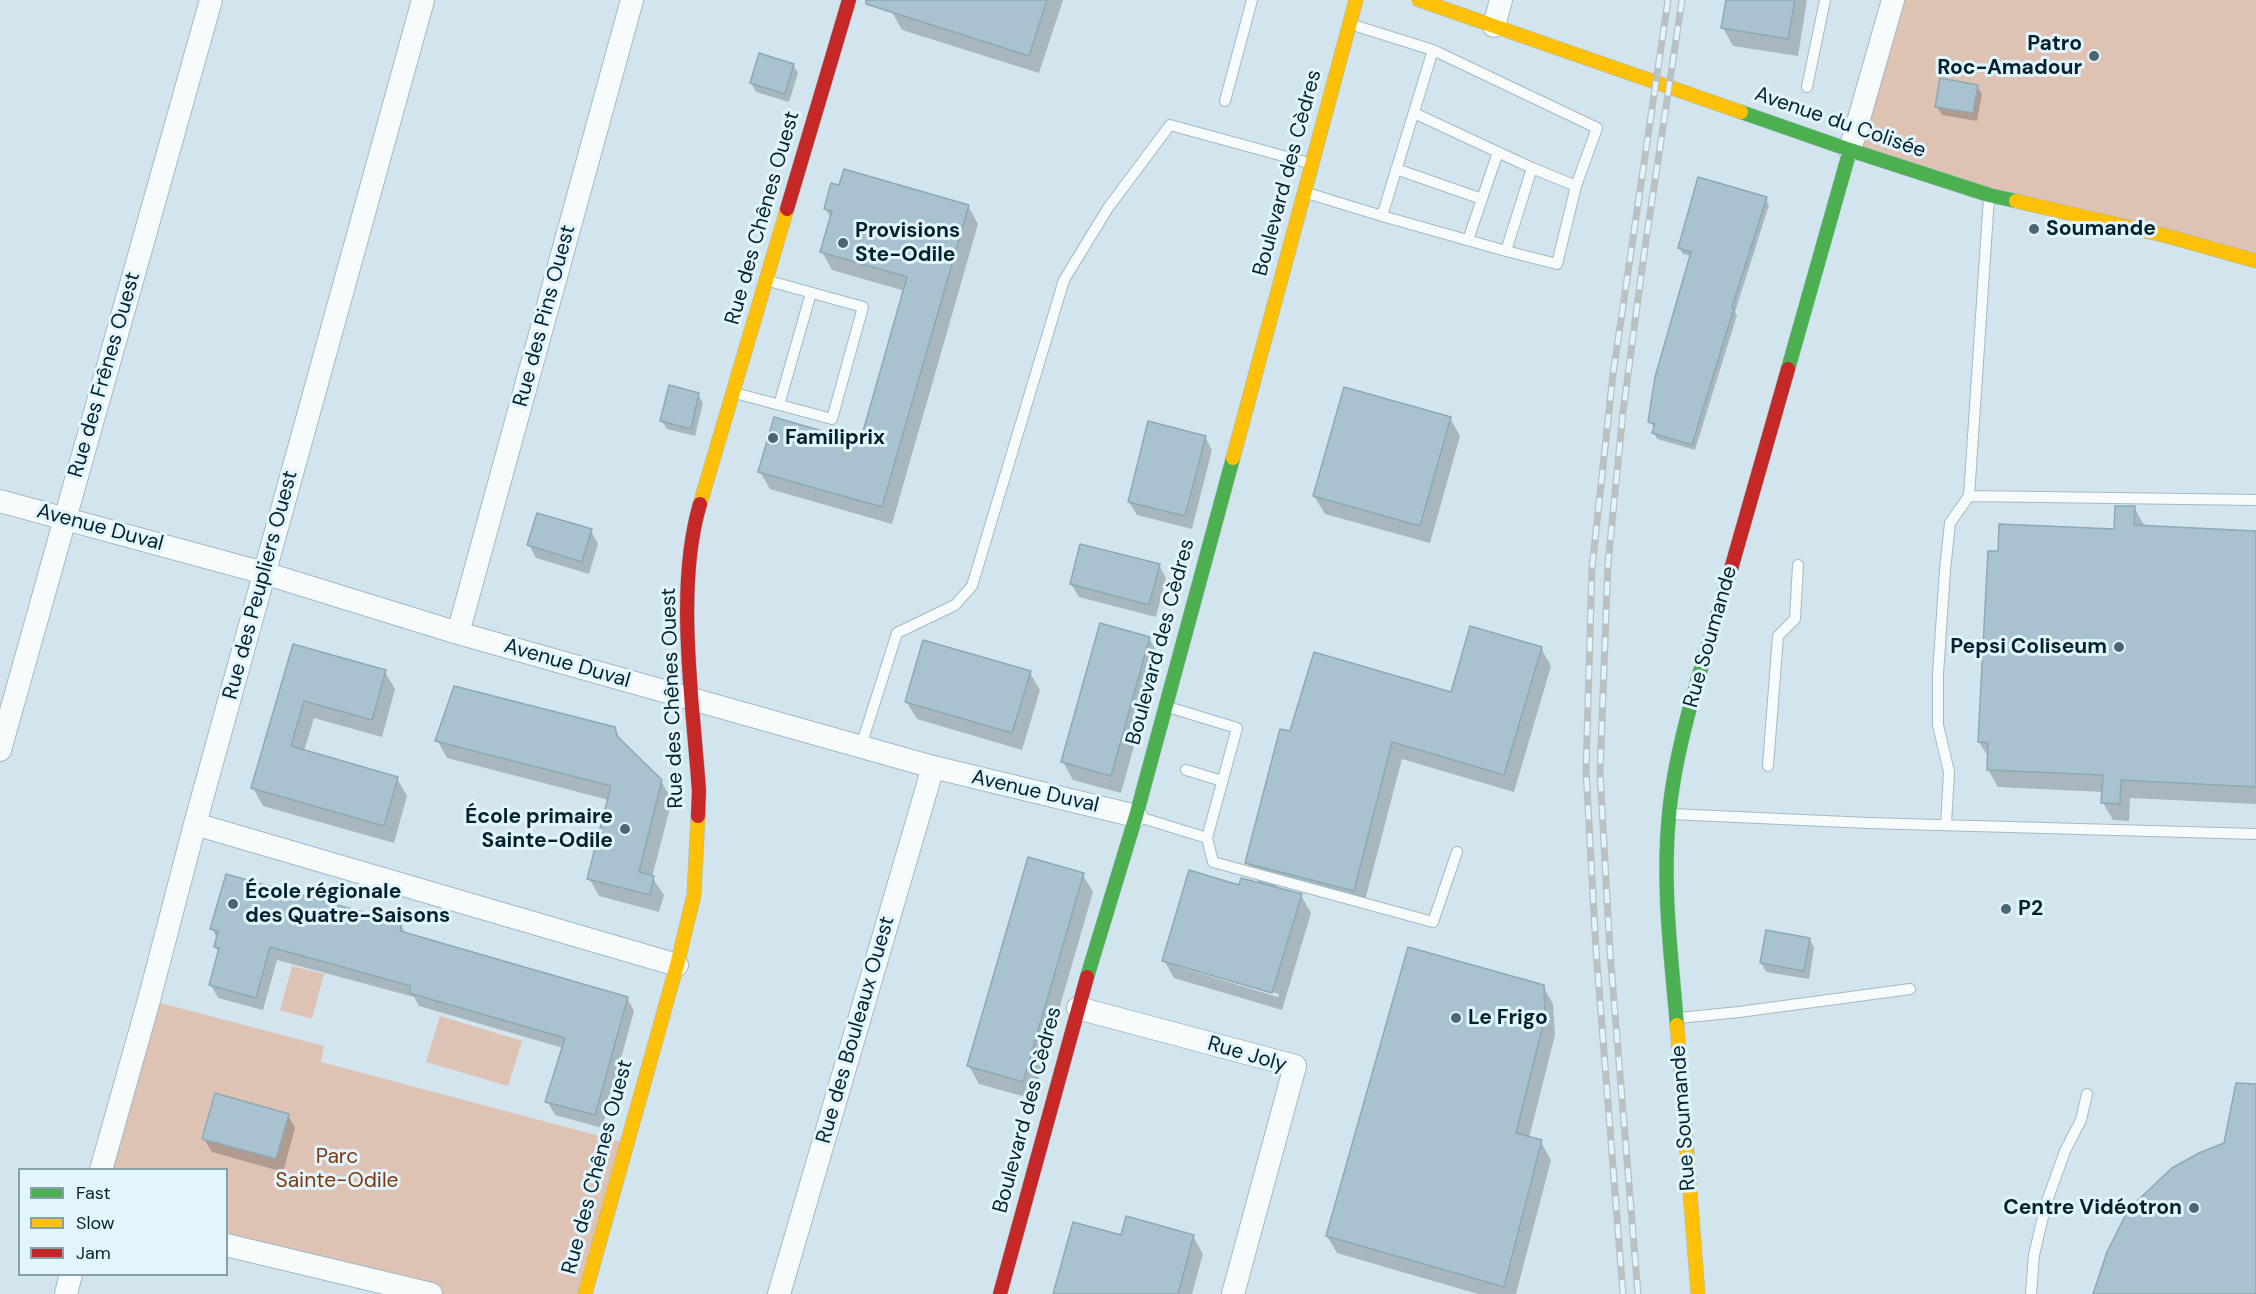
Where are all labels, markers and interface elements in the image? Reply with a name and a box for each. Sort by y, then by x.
place label: Patro Roc-Amadour [1937,31,2082,81]
marker: Patro Roc-Amadour [2087,49,2101,63]
street label: Boulevard des Cèdres [1248,67,1328,279]
street label: Avenue du Colisée [1751,82,1929,164]
street label: Rue des Chênes Ouest [720,108,806,328]
place label: Soumande [2046,216,2156,242]
place label: Provisions Ste-Odile [855,218,960,268]
street label: Rue des Pins Ouest [509,222,581,410]
marker: Soumande [2027,222,2041,236]
marker: Provisions Ste-Odile [836,236,850,250]
street label: Rue des Frênes Ouest [64,269,146,481]
place label: Familiprix [785,425,885,451]
marker: Familiprix [766,431,780,445]
street label: Rue des Peupliers Ouest [218,468,304,702]
street label: Avenue Duval [34,499,166,557]
street label: Boulevard des Cèdres [1121,536,1201,748]
street label: Rue Soumande [1679,563,1743,711]
street label: Rue des Chênes Ouest [657,587,689,809]
street label: Avenue Duval [501,634,633,694]
place label: Pepsi Coliseum [1950,634,2107,660]
marker: Pepsi Coliseum [2112,640,2126,654]
street label: Avenue Duval [969,765,1101,819]
place label: École primaire Sainte-Odile [465,804,613,854]
marker: École primaire Sainte-Odile [618,822,632,836]
place label: École régionale des Quatre-Saisons [245,879,450,929]
place label: P2 [2018,896,2043,922]
marker: École régionale des Quatre-Saisons [226,897,240,911]
marker: P2 [1999,902,2013,916]
street label: Rue des Bouleaux Ouest [812,914,900,1146]
street label: Boulevard des Cèdres [988,1004,1068,1216]
place label: Le Frigo [1468,1005,1548,1031]
marker: Le Frigo [1449,1011,1463,1025]
street label: Rue Joly [1204,1032,1290,1078]
street label: Rue Soumande [1666,1044,1702,1192]
street label: Rue des Chênes Ouest [557,1057,639,1277]
park label: Parc Sainte-Odile [276,1144,398,1194]
legend [18,1168,228,1276]
text: Fast [76,1181,111,1205]
place label: Centre Vidéotron [2003,1195,2182,1221]
marker: Centre Vidéotron [2187,1201,2201,1215]
text: Slow [76,1211,115,1235]
text: Jam [76,1241,111,1265]

